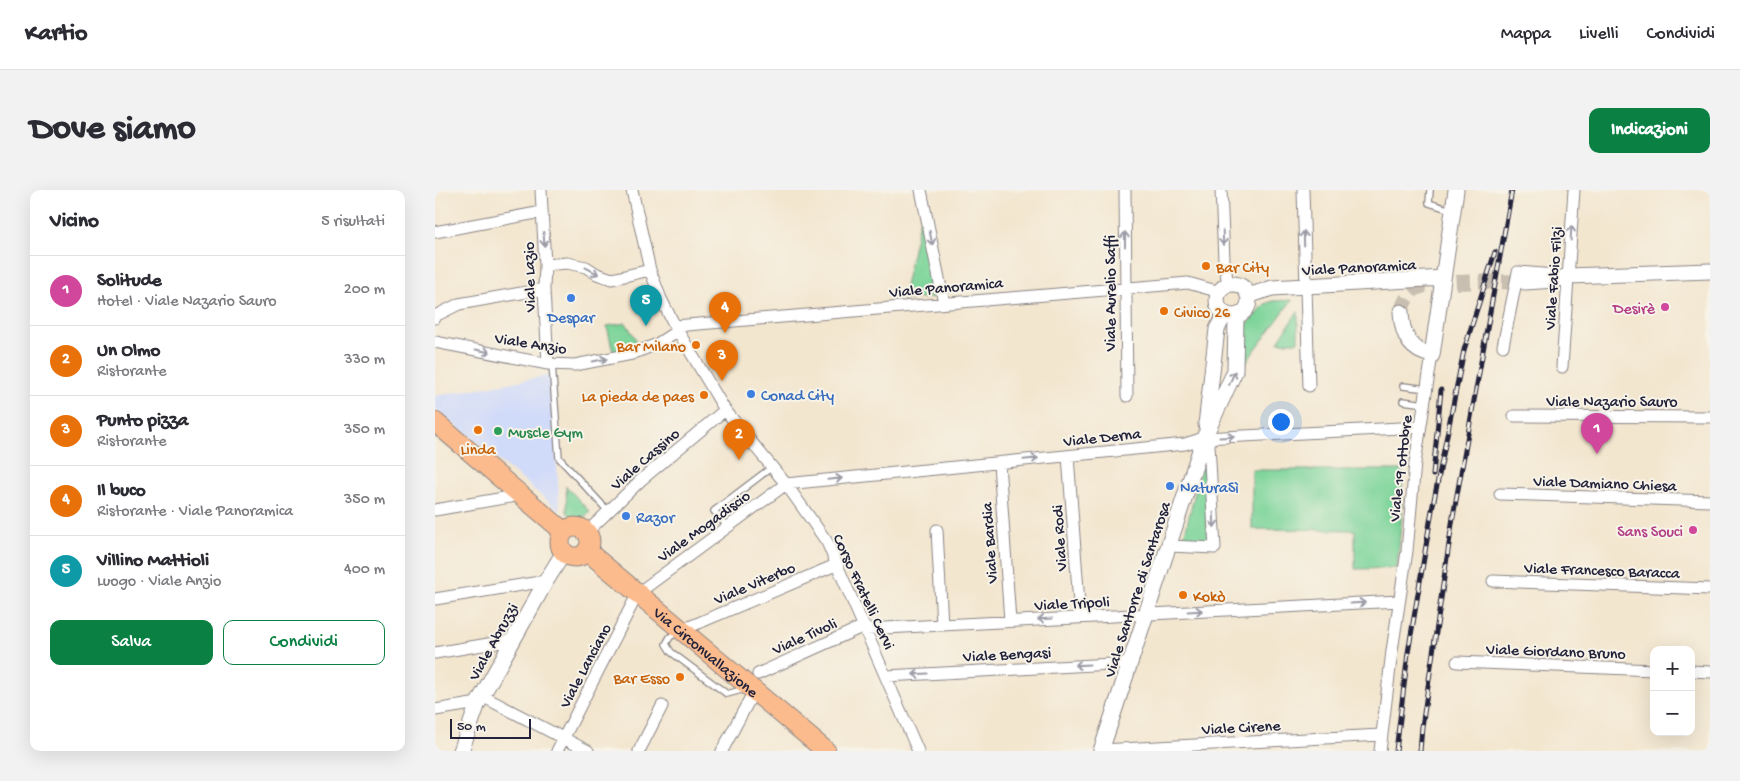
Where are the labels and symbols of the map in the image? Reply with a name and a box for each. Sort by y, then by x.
one-way arrow [1567,225,1576,241]
street label: Viale Fabio Filzi [1542,226,1569,332]
one-way arrow [926,229,936,245]
one-way arrow [539,230,548,246]
one-way arrow [1218,230,1228,246]
one-way arrow [1299,230,1309,246]
one-way arrow [1120,232,1130,248]
street label: Viale Aurelio Saffi [1103,235,1122,352]
street label: Viale Lazio [521,242,542,313]
street label: Viale Panoramica [1301,257,1418,282]
marker: Bar City [1200,260,1212,272]
place label: Bar City [1215,260,1269,279]
one-way arrow [585,266,600,276]
street label: Viale Panoramica [888,275,1005,304]
pin: 5 [630,285,662,326]
marker: Despar [565,292,577,304]
pin: 4 [709,292,741,333]
place label: Desirè [1612,301,1656,320]
marker: Desirè [1659,301,1671,313]
marker: Civico 26 [1158,305,1170,317]
place label: Civico 26 [1174,305,1231,324]
place label: Despar [547,310,596,329]
street label: Viale Anzio [492,330,568,361]
place label: Bar Milano [616,339,686,358]
marker: Bar Milano [690,339,702,351]
pin: 3 [706,340,738,381]
one-way arrow [475,347,491,357]
one-way arrow [592,355,608,364]
one-way arrow [1227,371,1237,386]
marker: Conad City [745,388,757,400]
place label: Conad City [761,388,834,407]
place label: La pieda de paes [581,389,695,408]
marker: La pieda de paes [698,389,710,401]
street label: Viale Nazario Sauro [1545,394,1678,413]
your location [1268,409,1294,435]
street label: Viale 19 ottobre [1386,413,1419,524]
pin: 1 [1581,413,1613,454]
pin: 2 [723,419,755,460]
marker: Linda [472,424,484,436]
marker: Muscle Gym [492,425,504,437]
place label: Muscle Gym [508,425,583,444]
street label: Viale Cassino [607,425,685,497]
street label: Viale Derna [1062,426,1143,453]
one-way arrow [1219,432,1235,442]
place label: Linda [460,442,497,461]
one-way arrow [1023,454,1039,464]
street label: Viale Damiano Chiesa [1532,473,1678,498]
one-way arrow [827,474,843,484]
marker: NaturaSì [1164,480,1176,492]
place label: NaturaSì [1180,480,1239,499]
street label: Viale Mogadiscio [654,488,755,568]
street label: Viale Santorre di Santarosa [1102,499,1177,681]
street label: Viale Bardia [979,500,1004,585]
street label: Viale Rodi [1050,504,1073,573]
marker: Razor [620,510,632,522]
place label: Razor [636,510,676,529]
one-way arrow [1209,512,1218,528]
place label: Sans Souci [1617,524,1683,543]
marker: Sans Souci [1687,524,1699,536]
street label: Corso Fratelli Cervi [827,532,897,653]
street label: Viale Viterbo [711,560,799,611]
street label: Viale Francesco Baracca [1523,560,1681,585]
marker: Kokò [1177,589,1189,601]
place label: Kokò [1193,589,1226,608]
street label: Viale Tripoli [1033,594,1110,617]
one-way arrow [1349,599,1365,608]
street label: Viale Abruzzi [466,601,524,686]
street label: Via Circonvallazione [647,604,761,704]
one-way arrow [1187,607,1203,616]
one-way arrow [1038,615,1054,624]
street label: Viale Tivoli [769,616,841,661]
street label: Viale Lanciano [556,621,617,713]
street label: Viale Giordano Bruno [1485,642,1626,665]
street label: Viale Bengasi [962,645,1052,668]
one-way arrow [1074,661,1090,670]
one-way arrow [912,669,928,678]
place label: Bar Esso [612,671,670,690]
marker: Bar Esso [674,671,686,683]
scale bar [450,716,531,739]
street label: Viale Cirene [1200,718,1282,741]

